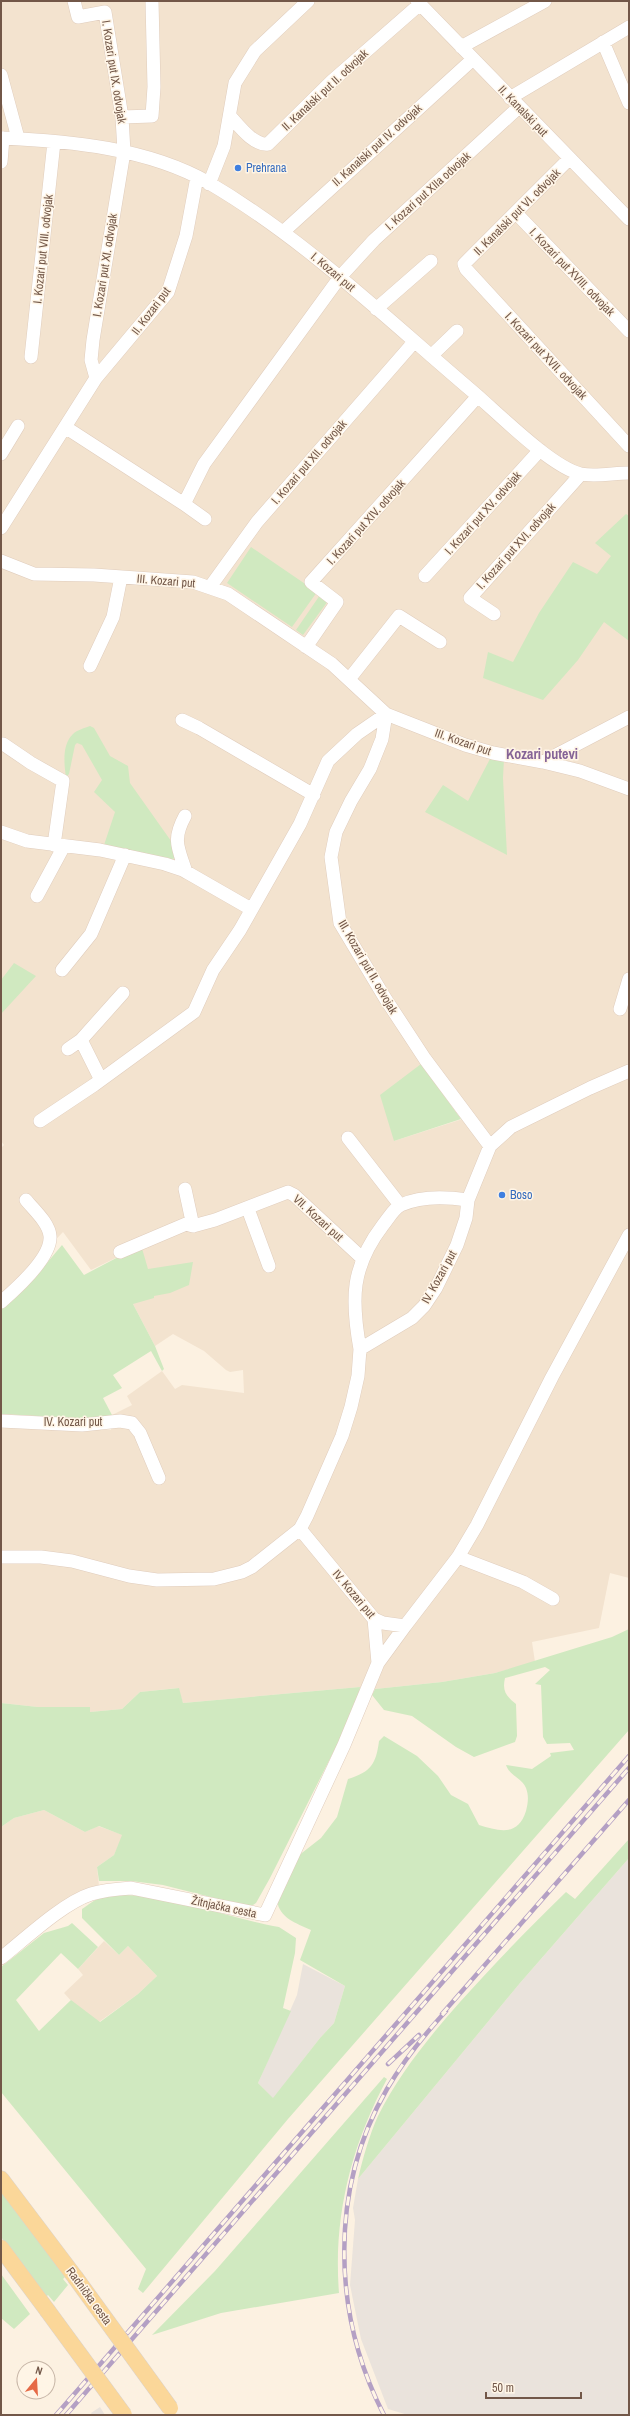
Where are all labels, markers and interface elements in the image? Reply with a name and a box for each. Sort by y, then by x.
street label: I. Kozari put IX. odvojak [98,19,130,125]
street label: II. Kanalski put II. odvojak [278,46,372,134]
street label: II. Kanalski put [495,82,552,140]
street label: II. Kanalski put IV. odvojak [329,100,425,190]
street label: I. Kozari put XIIa odvojak [382,148,474,234]
place label: Prehrana [246,160,287,176]
marker: Prehrana [233,163,243,173]
street label: II. Kanalski put VI. odvojak [470,165,564,259]
street label: I. Kozari put VIII. odvojak [29,193,57,305]
street label: I. Kozari put XI. odvojak [89,212,121,318]
street label: I. Kozari put XVIII. odvojak [526,225,618,320]
street label: I. Kozari put [308,249,359,295]
street label: II. Kozari put [128,284,174,338]
street label: I. Kozari put XVII. odvojak [501,309,591,403]
street label: I. Kozari put XII. odvojak [268,416,350,508]
street label: I. Kozari put XV. odvojak [441,468,525,558]
street label: I. Kozari put XIV. odvojak [323,476,409,568]
street label: I. Kozari put XVI. odvojak [473,499,559,593]
street label: III. Kozari put [136,570,196,592]
street label: III. Kozari put [433,725,494,759]
district label: Kozari putevi [506,745,578,763]
street label: III. Kozari put II. odvojak [335,917,401,1017]
place label: Boso [510,1187,532,1203]
marker: Boso [497,1190,507,1200]
street label: VII. Kozari put [289,1191,347,1245]
street label: IV. Kozari put [418,1247,460,1307]
street label: IV. Kozari put [44,1414,103,1430]
street label: IV. Kozari put [329,1566,379,1622]
street label: Žitnjačka cesta [190,1892,259,1922]
street label: Radnička cesta [63,2264,116,2329]
north arrow [16,2360,56,2400]
text: N [34,2363,44,2378]
scale bar [486,2374,581,2400]
text: 50 m [492,2380,514,2396]

